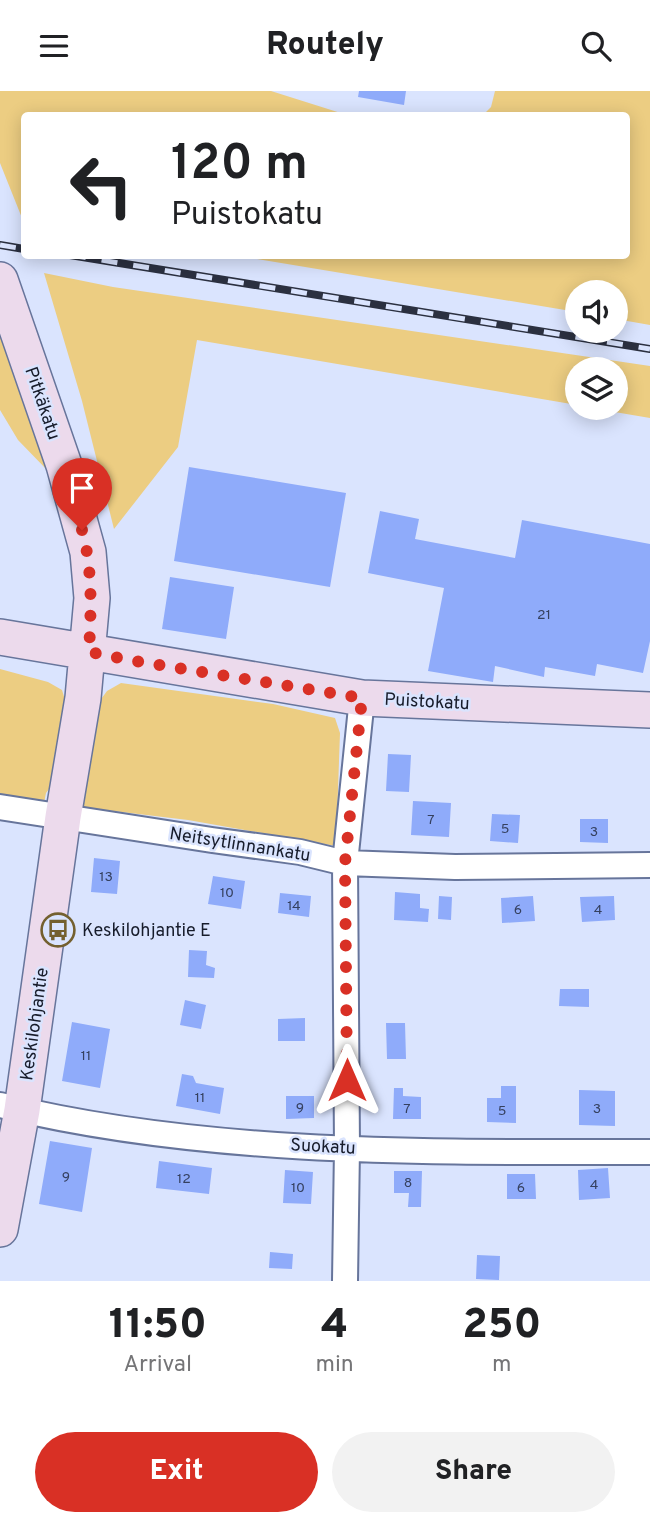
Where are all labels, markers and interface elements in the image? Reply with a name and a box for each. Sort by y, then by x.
text: Routely [266,26,384,66]
icon: menu [35,27,73,65]
icon: search [577,27,615,65]
text: 120 m [171,135,308,197]
icon: left [56,140,147,231]
text: Puistokatu [171,196,323,236]
map controls [565,280,628,420]
button: sound [565,280,628,343]
button: layers [565,357,628,420]
street label: Pitkäkatu [18,364,65,443]
pin [52,458,112,530]
icon: arrive [63,469,101,507]
house number: 21 [537,607,551,624]
street label: Puistokatu [384,689,470,716]
house number: 7 [427,812,435,829]
house number: 5 [501,821,509,838]
street label: Neitsytlinnankatu [168,823,312,868]
house number: 3 [590,824,598,841]
house number: 13 [99,869,113,886]
house number: 10 [220,885,234,902]
house number: 14 [287,898,301,915]
house number: 6 [514,902,522,919]
house number: 4 [594,902,602,919]
bus stop icon: Keskilohjantie E [39,911,77,949]
place label: Keskilohjantie E [82,920,211,943]
street label: Keskilohjantie [16,966,55,1082]
position arrow [310,1043,384,1117]
house number: 11 [81,1048,91,1065]
house number: 11 [195,1090,205,1107]
house number: 9 [296,1100,304,1117]
house number: 7 [403,1101,411,1118]
house number: 3 [593,1101,601,1118]
house number: 5 [498,1103,506,1120]
street label: Suokatu [290,1134,356,1161]
house number: 9 [62,1169,70,1186]
house number: 12 [177,1171,191,1188]
house number: 8 [404,1175,412,1192]
house number: 4 [590,1177,598,1194]
house number: 10 [291,1180,305,1197]
house number: 6 [517,1180,525,1197]
text: 11:50 [109,1300,207,1353]
text: 4 [321,1300,348,1353]
text: 250 [462,1300,541,1353]
text: Arrival [123,1351,192,1380]
text: min [315,1351,354,1380]
text: m [492,1351,512,1380]
button: Exit [35,1432,318,1512]
button: Share [332,1432,615,1512]

